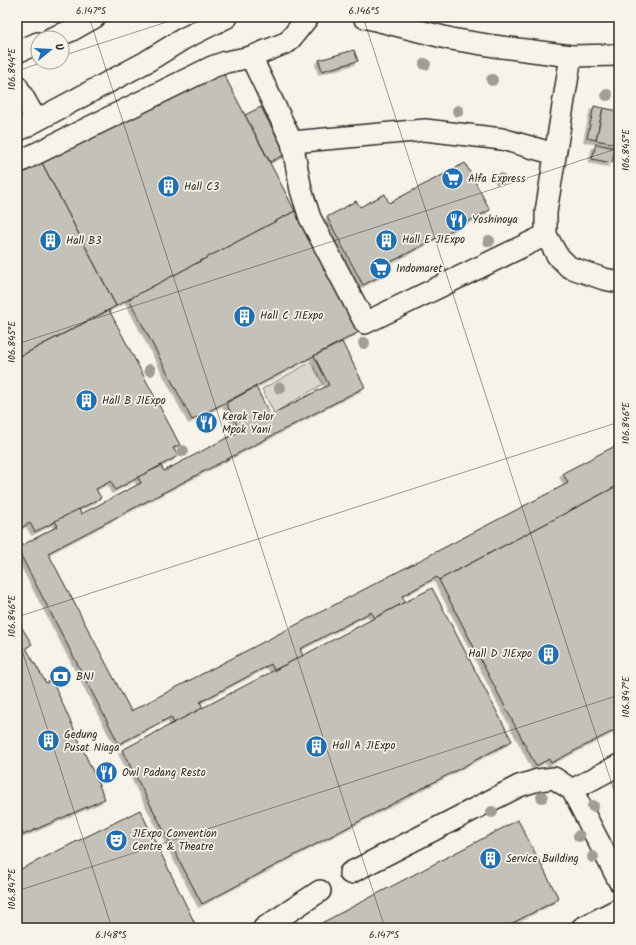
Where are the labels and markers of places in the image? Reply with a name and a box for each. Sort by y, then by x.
supermarket icon: Alfa Express [439,166,465,192]
place label: Alfa Express [468,170,526,188]
building icon: Hall C3 [156,174,182,200]
place label: Hall C3 [184,178,219,196]
restaurant icon: Yoshinoya [443,207,469,233]
place label: Yoshinoya [472,211,518,229]
building icon: Hall E JIExpo [373,227,399,253]
building icon: Hall B3 [37,228,63,254]
place label: Hall E JIExpo [402,231,465,249]
place label: Hall B3 [66,232,102,250]
supermarket icon: Indomaret [367,256,393,282]
place label: Indomaret [396,260,443,278]
building icon: Hall C JIExpo [231,303,257,329]
place label: Hall C JIExpo [260,307,323,325]
building icon: Hall B JIExpo [74,388,100,414]
place label: Hall B JIExpo [102,392,166,410]
place label: Kerak Telor Mpok Yani [222,408,275,439]
restaurant icon: Kerak Telor Mpok Yani [194,410,220,436]
building icon: Hall D JIExpo [535,641,561,667]
place label: Hall D JIExpo [468,645,532,663]
bank icon: BNI [48,664,74,690]
place label: BNI [76,668,94,686]
place label: Gedung Pusat Niaga [64,726,119,757]
building icon: Gedung Pusat Niaga [35,728,61,754]
building icon: Hall A JIExpo [304,733,330,759]
place label: Hall A JIExpo [332,737,395,755]
restaurant icon: Owl Padang Resto [93,760,119,786]
place label: Owl Padang Resto [122,764,206,782]
place label: JIExpo Convention Centre & Theatre [132,825,217,856]
theatre icon: JIExpo Convention Centre & Theatre [104,827,130,853]
building icon: Service Building [478,846,504,872]
place label: Service Building [506,850,579,868]

